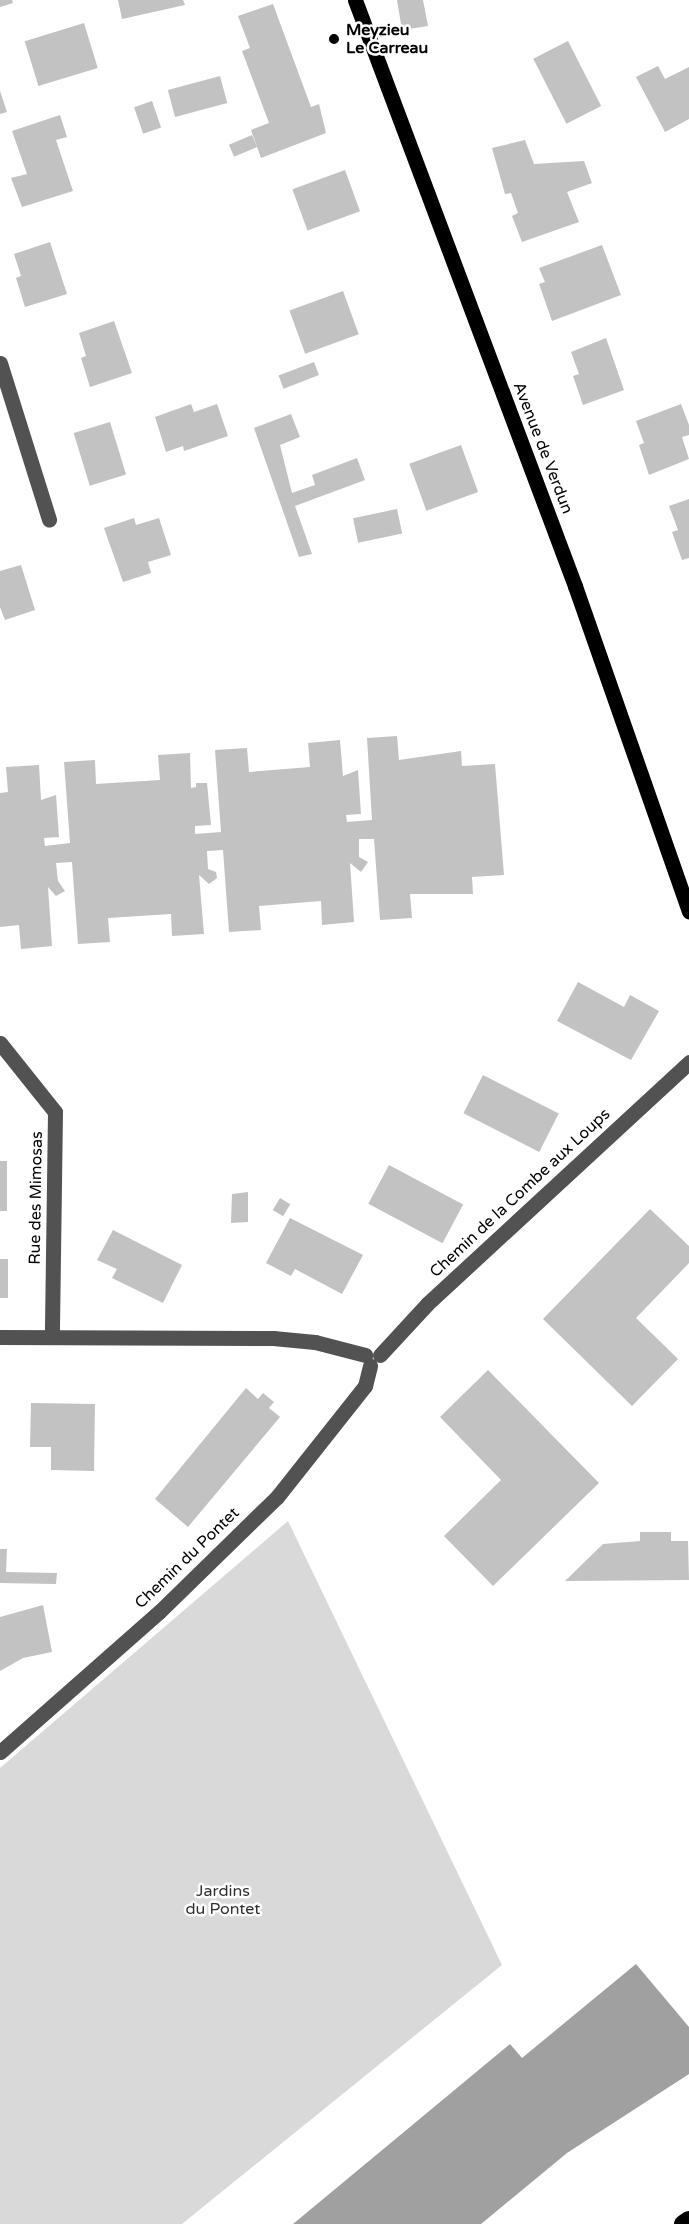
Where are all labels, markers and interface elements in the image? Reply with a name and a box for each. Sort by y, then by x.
place label: Meyzieu Le Carreau [346,20,428,58]
marker: Meyzieu Le Carreau [327,32,341,46]
street label: Avenue de Verdun [509,379,577,517]
street label: Chemin de la Combe aux Loups [426,1104,614,1282]
street label: Rue des Mimosas [25,1131,47,1265]
street label: Chemin du Pontet [131,1503,243,1613]
park label: Jardins du Pontet [186,1881,260,1919]

